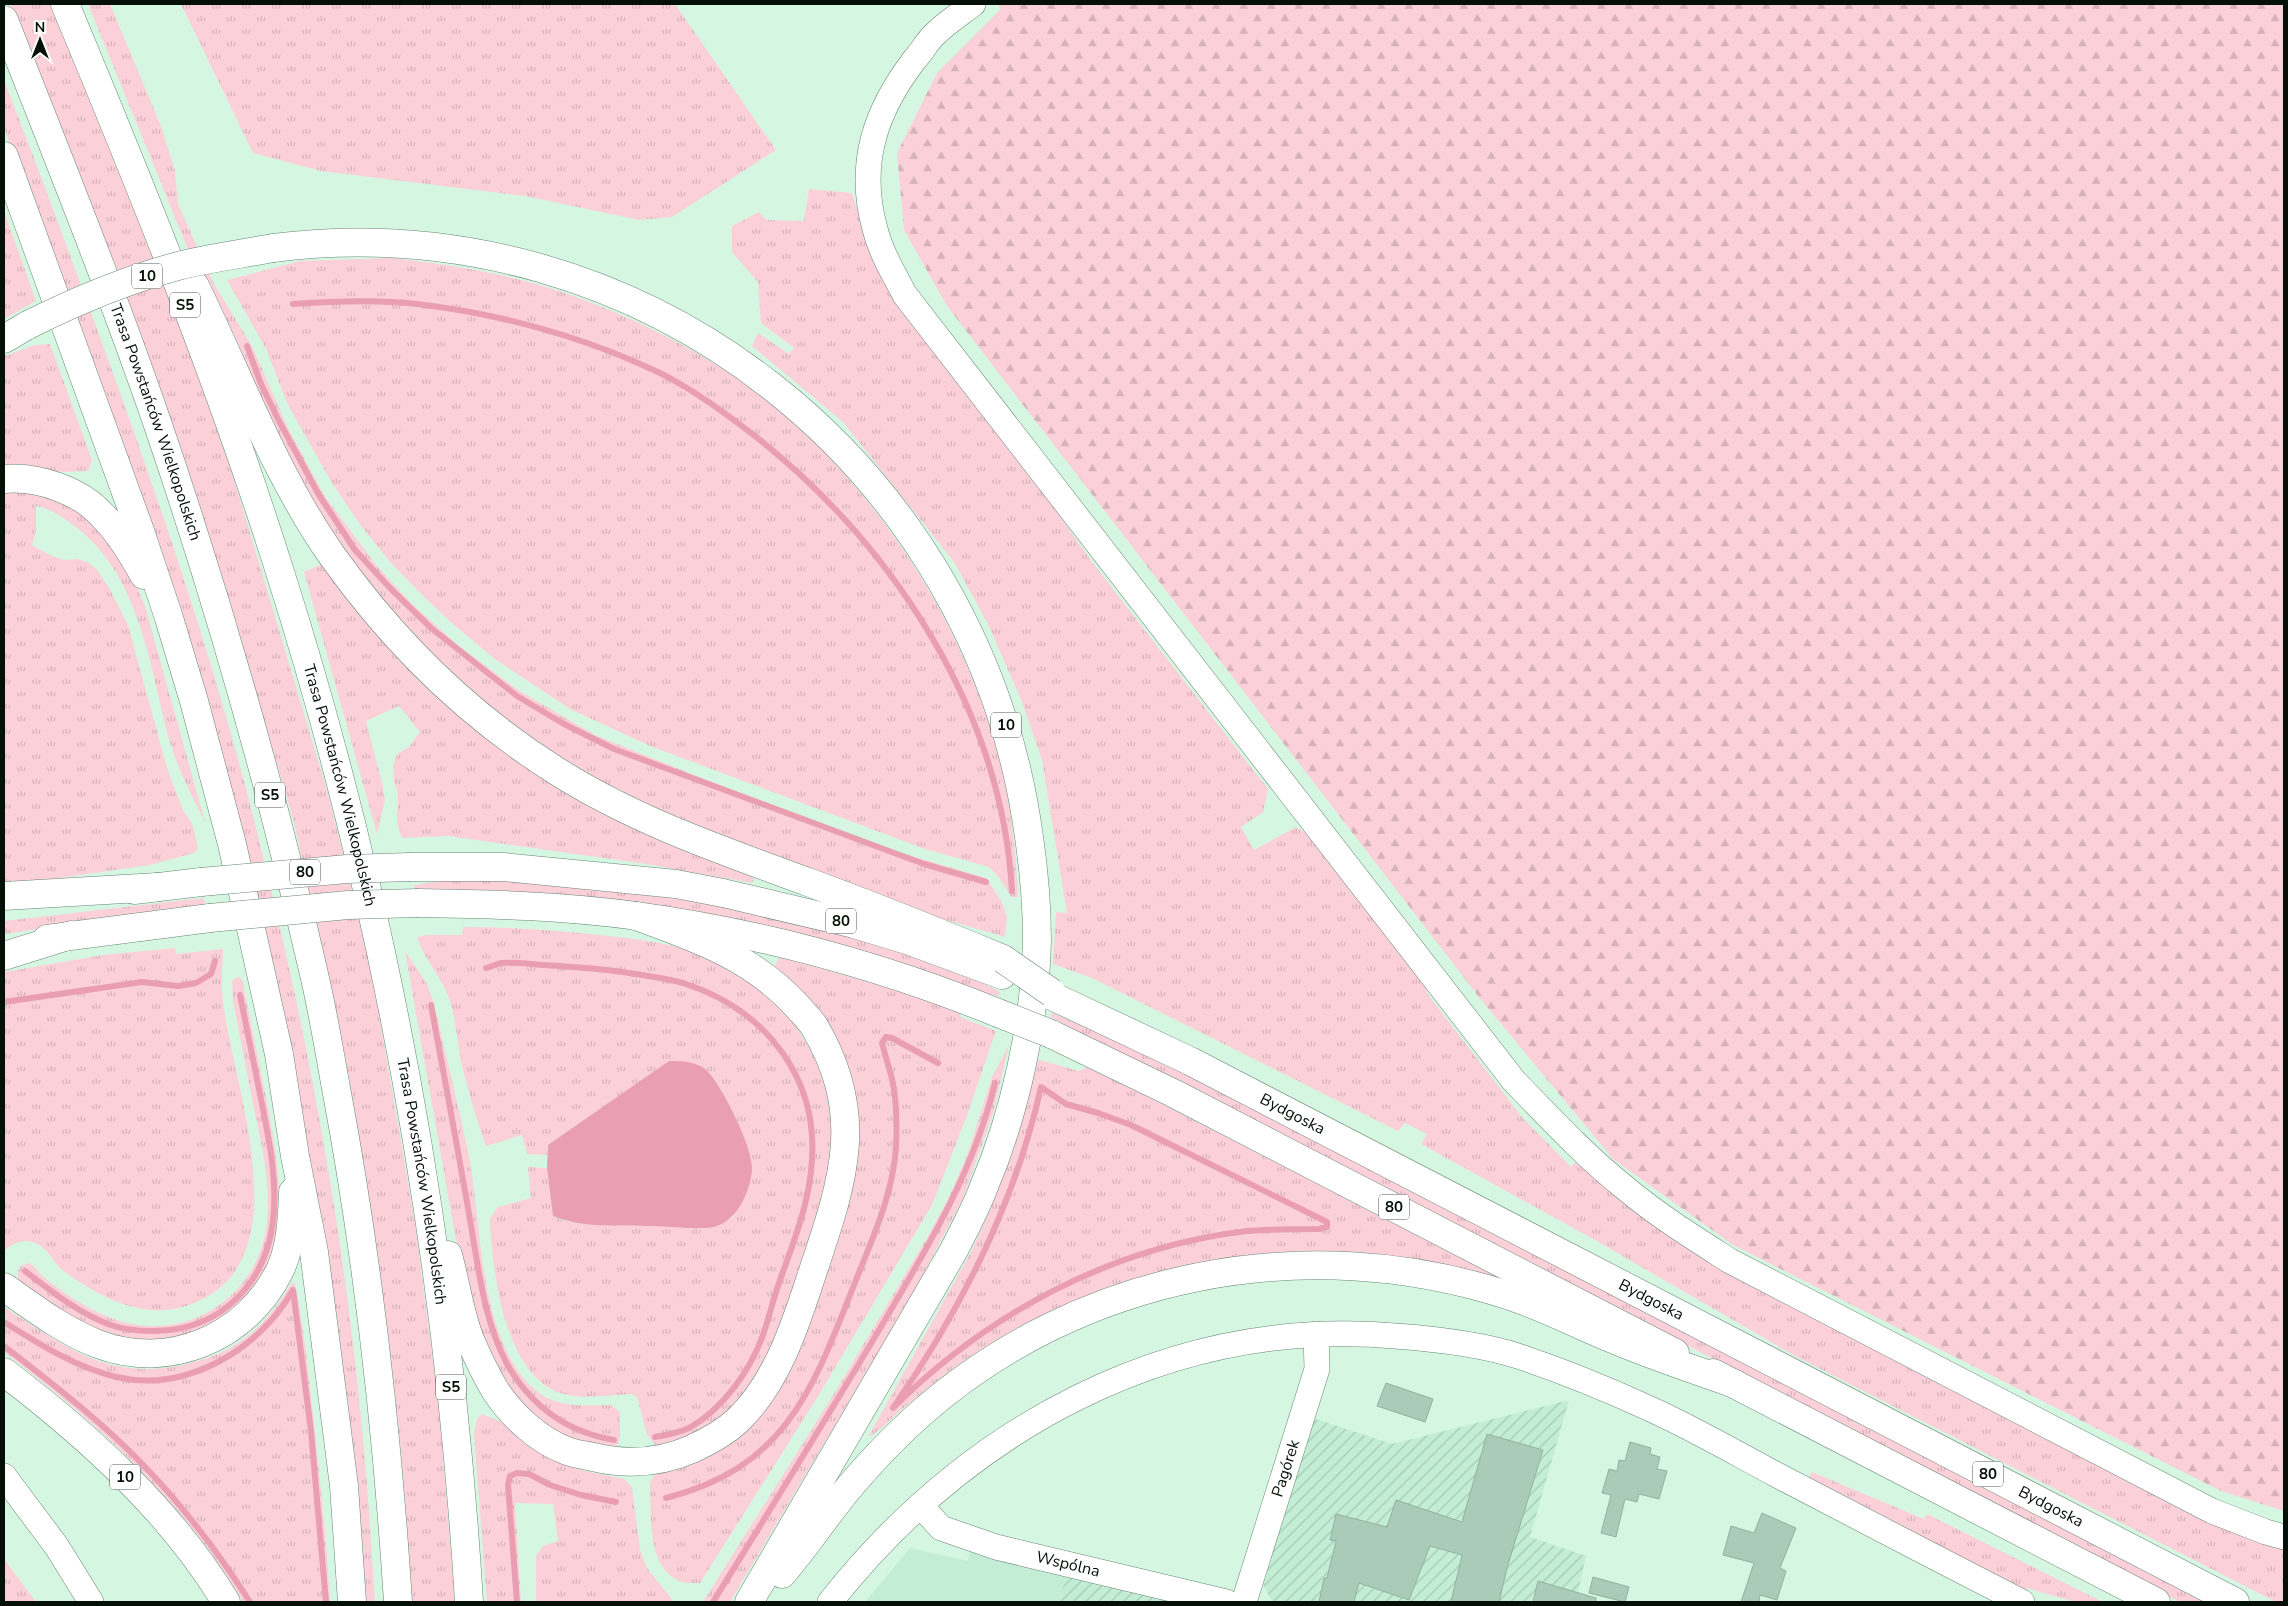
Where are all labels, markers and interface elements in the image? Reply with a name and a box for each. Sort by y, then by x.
north arrow [15,15,65,65]
text: N [35,18,45,37]
road number: 10 [132,264,162,288]
road number: S5 [170,292,200,318]
street label: Trasa Powstańców Wielkopolskich [104,301,206,544]
street label: Trasa Powstańców Wielkopolskich [298,662,381,908]
road number: 10 [991,712,1021,738]
road number: S5 [255,782,285,808]
road number: 80 [290,860,320,884]
road number: 80 [826,908,856,934]
street label: Trasa Powstańców Wielkopolskich [391,1056,452,1306]
street label: Bydgoska [1256,1088,1329,1140]
road number: 80 [1379,1194,1409,1220]
street label: Bydgoska [1615,1274,1688,1326]
road number: S5 [436,1374,466,1400]
street label: Pagórek [1267,1436,1305,1500]
road number: 80 [1973,1462,2003,1486]
road number: 10 [110,1464,140,1490]
street label: Bydgoska [2014,1481,2087,1533]
street label: Wspólna [1034,1546,1102,1582]

